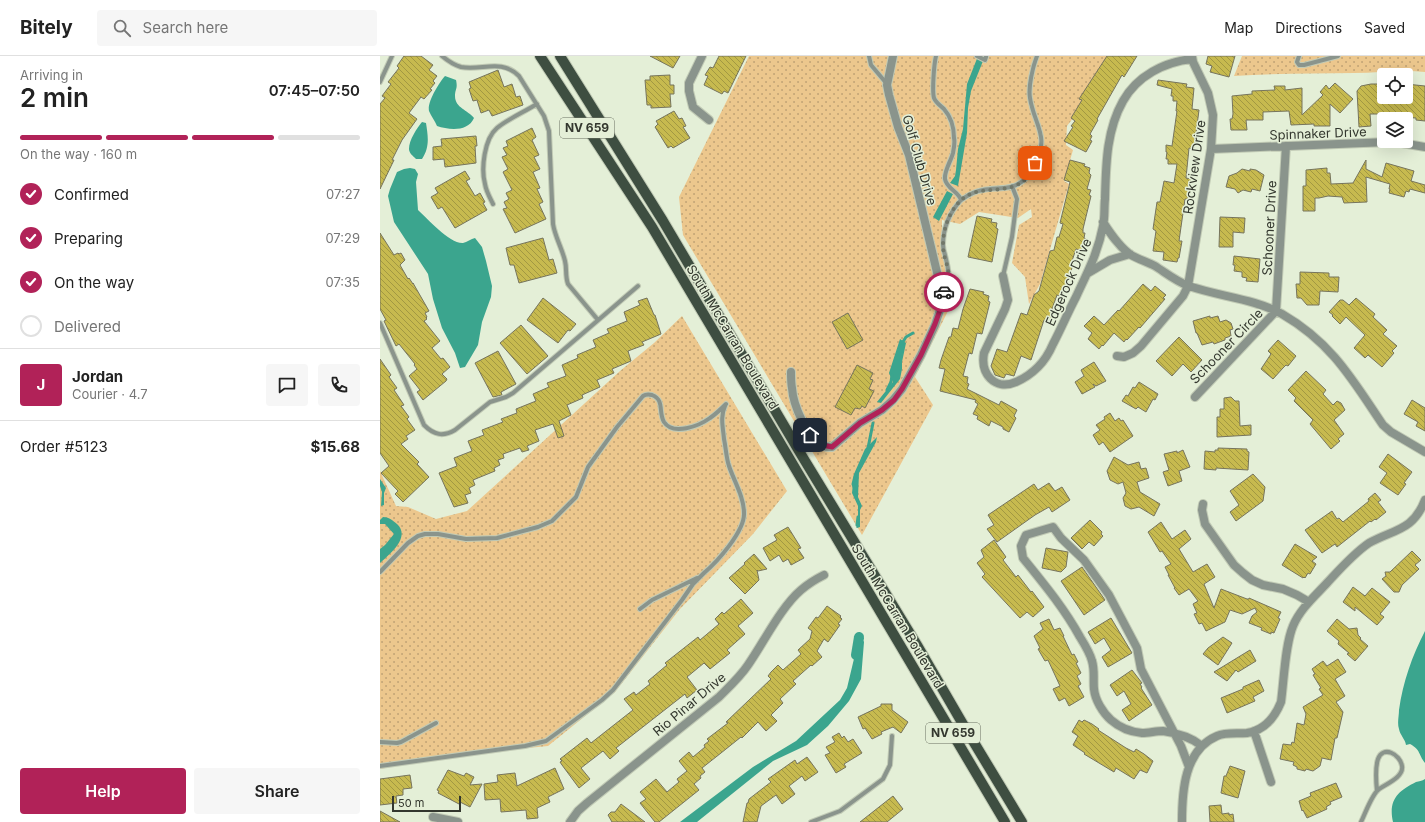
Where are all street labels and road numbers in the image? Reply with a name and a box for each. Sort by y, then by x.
street label: Golf Club Drive [899,113,941,207]
road number: NV 659 [560,118,614,138]
street label: Rockview Drive [1179,119,1209,215]
street label: Spinnaker Drive [1269,123,1367,143]
street label: Schooner Drive [1259,180,1279,276]
street label: Edgerock Drive [1042,236,1094,328]
street label: South McCarran Boulevard [683,262,783,412]
street label: Schooner Circle [1186,305,1266,387]
street label: South McCarran Boulevard [848,541,948,691]
street label: Rio Pinar Drive [649,669,729,739]
road number: NV 659 [926,723,980,743]

